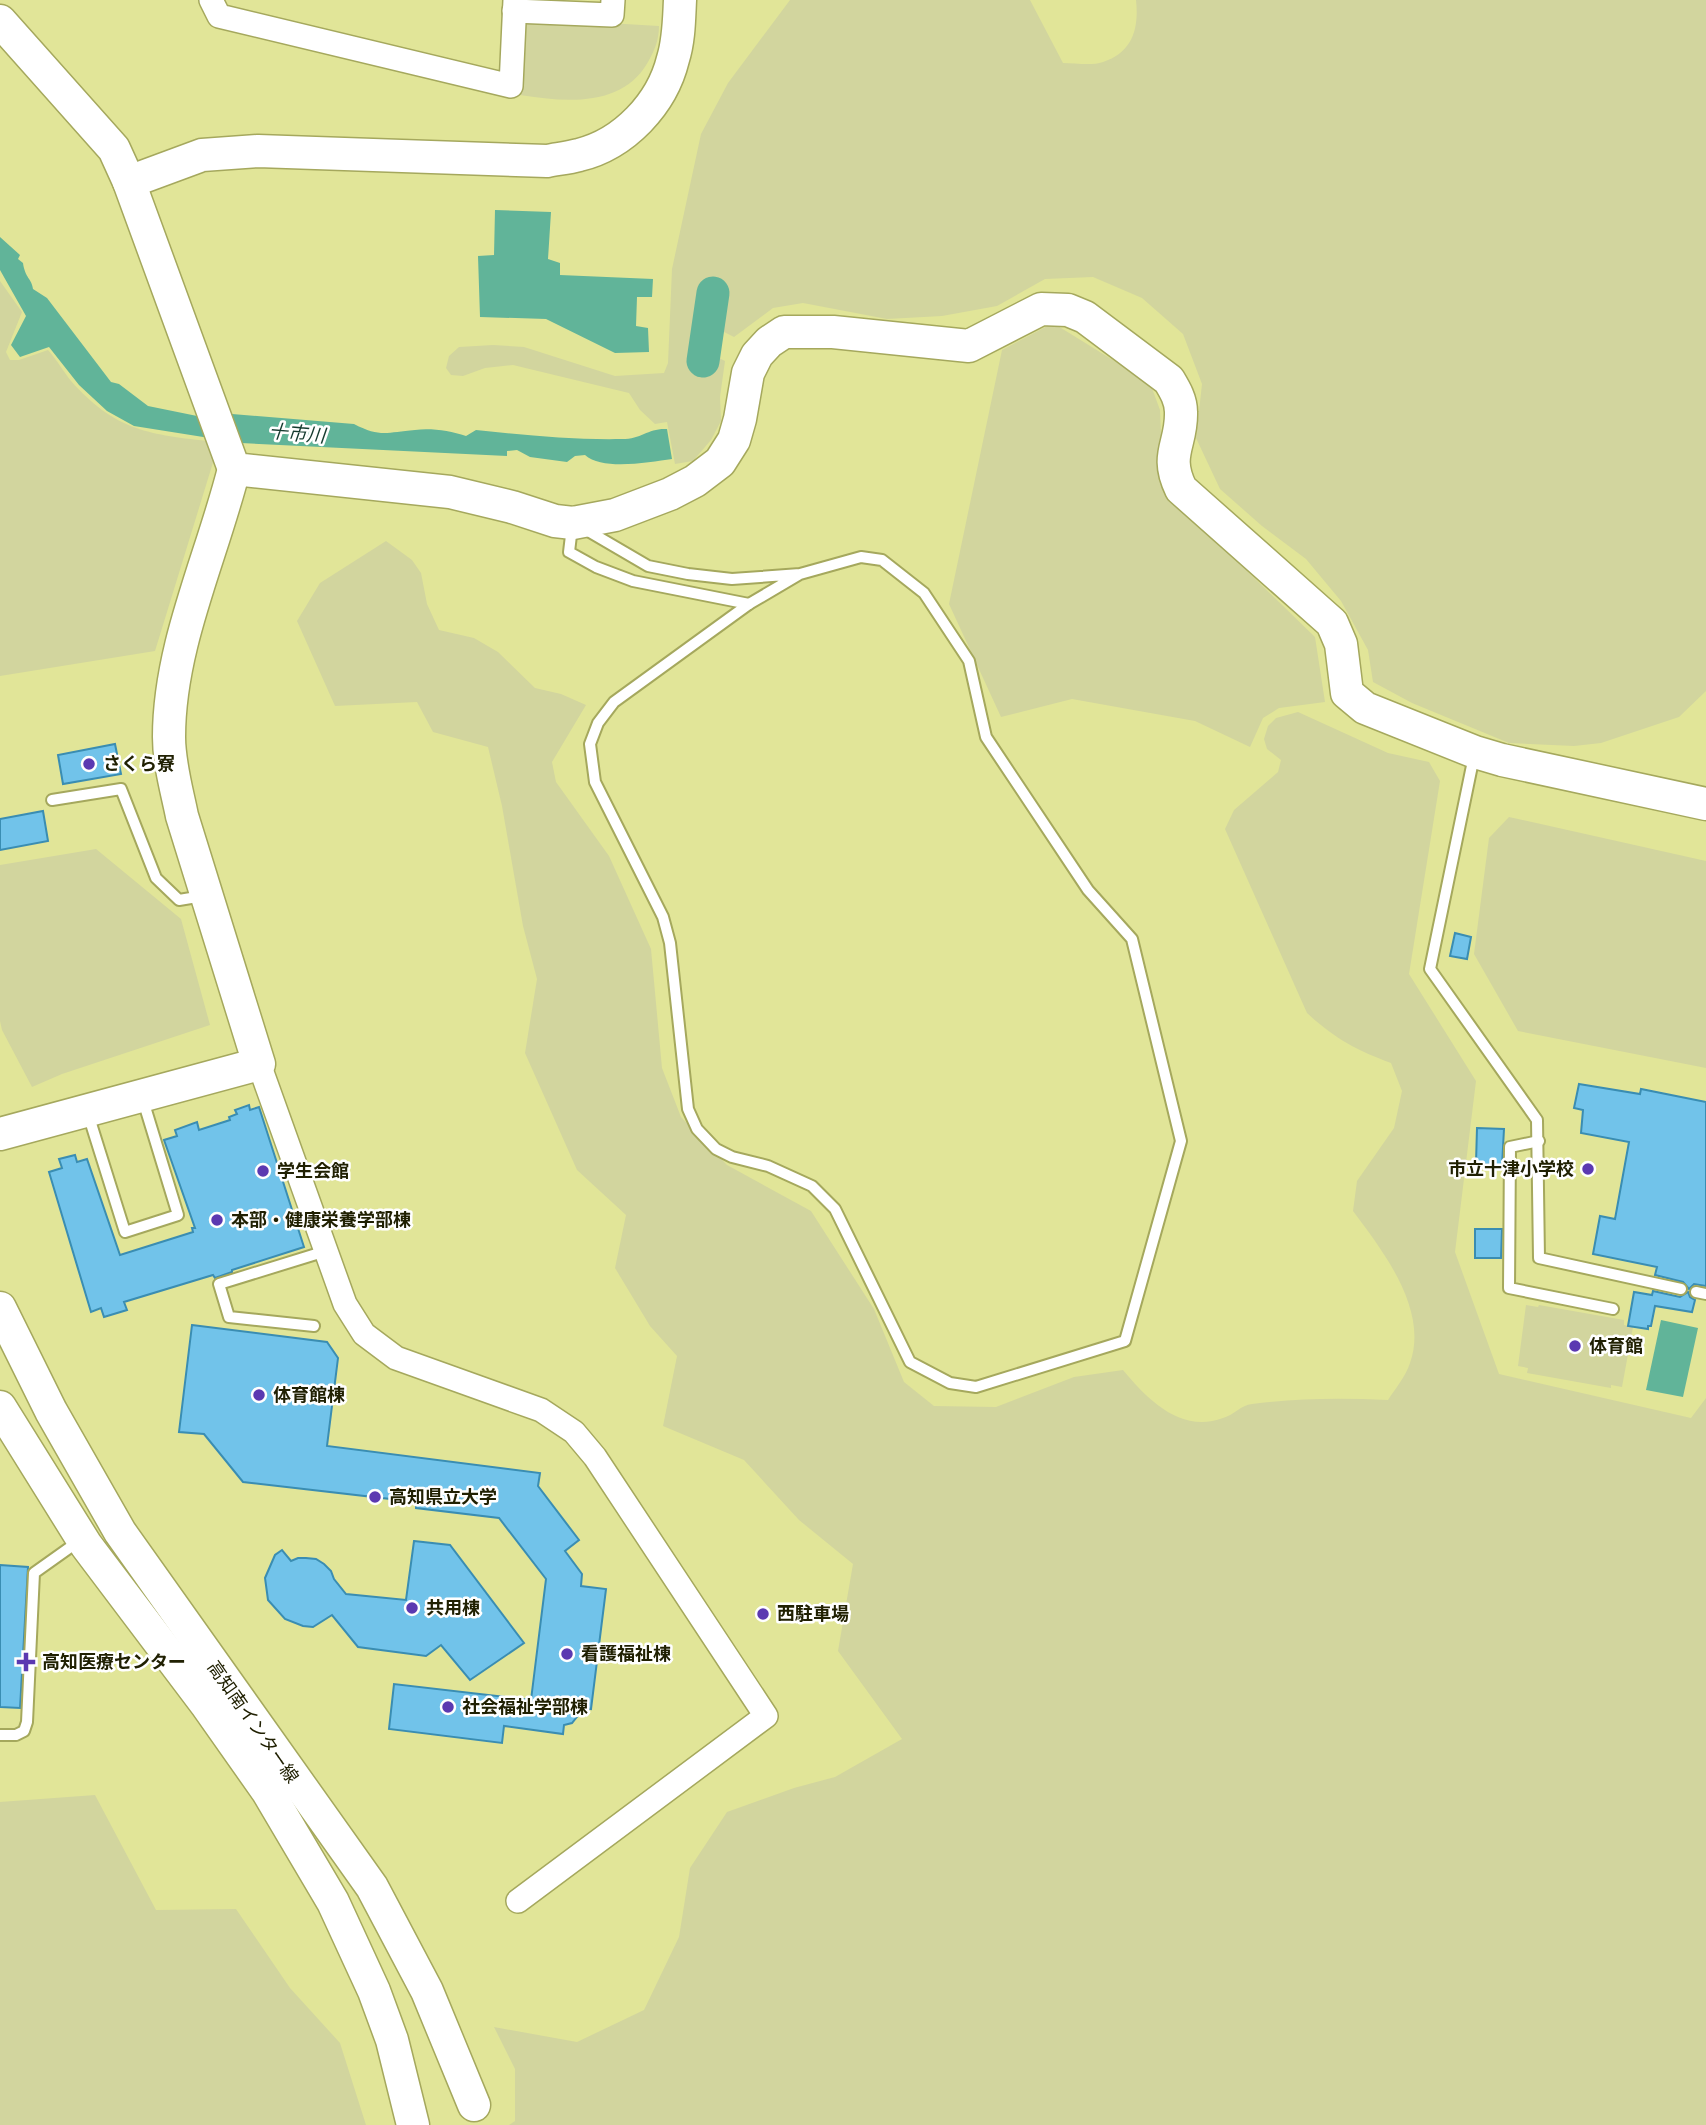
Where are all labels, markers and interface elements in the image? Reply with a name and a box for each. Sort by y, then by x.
water label: 十市川 [268,420,328,448]
place label: さくら寮 [103,753,175,775]
marker: さくら寮 [81,756,97,772]
place label: 市立十津小学校 [1448,1158,1574,1180]
place label: 学生会館 [277,1160,349,1182]
marker: 市立十津小学校 [1580,1161,1596,1177]
marker: 学生会館 [255,1163,271,1179]
place label: 本部・健康栄養学部棟 [231,1209,411,1231]
marker: 本部・健康栄養学部棟 [209,1212,225,1228]
place label: 体育館 [1589,1335,1643,1357]
marker: 体育館 [1567,1338,1583,1354]
place label: 体育館棟 [273,1384,345,1406]
marker: 体育館棟 [251,1387,267,1403]
place label: 高知県立大学 [389,1486,497,1508]
marker: 高知県立大学 [367,1489,383,1505]
place label: 共用棟 [426,1597,480,1619]
marker: 共用棟 [404,1600,420,1616]
place label: 西駐車場 [777,1603,849,1625]
marker: 西駐車場 [755,1606,771,1622]
place label: 看護福祉棟 [581,1643,671,1665]
marker: 看護福祉棟 [559,1646,575,1662]
place label: 高知医療センター [42,1651,186,1673]
marker: 高知医療センター [16,1652,36,1672]
street label: 高知南インター線 [203,1657,303,1787]
place label: 社会福祉学部棟 [462,1696,588,1718]
marker: 社会福祉学部棟 [440,1699,456,1715]

